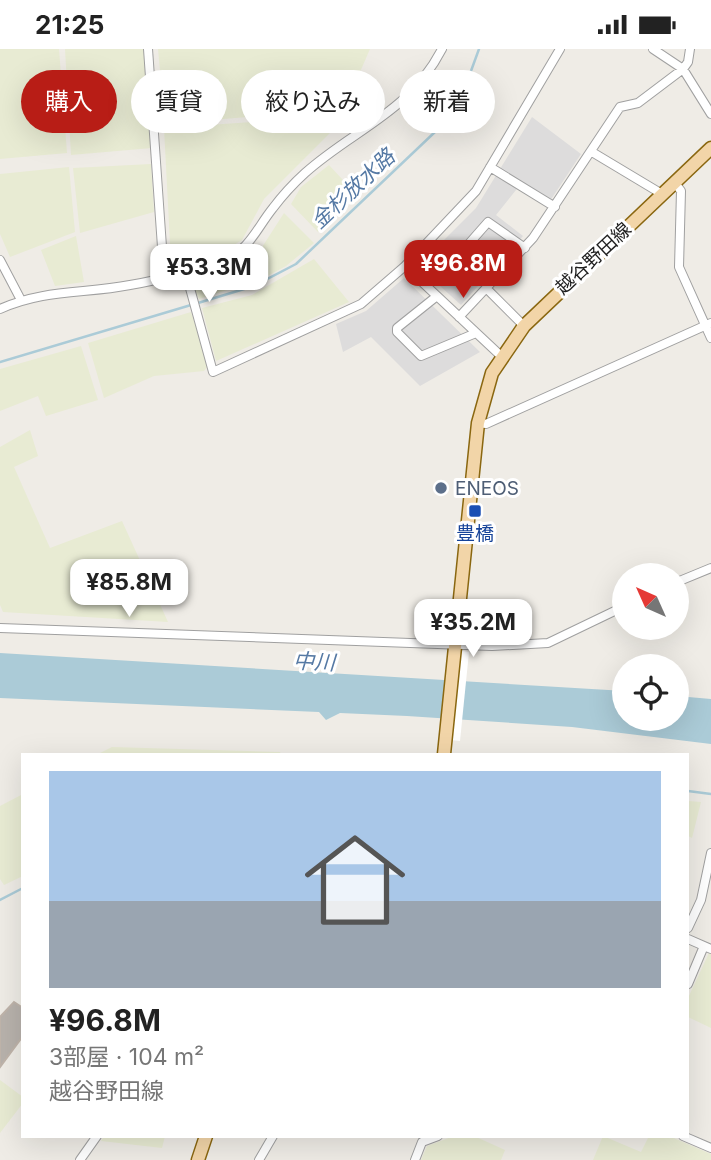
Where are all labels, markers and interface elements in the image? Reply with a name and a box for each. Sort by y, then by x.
text: 21:25 [35,9,104,40]
chip: 購入 [21,70,117,133]
chip: 賃貸 [131,70,227,133]
chip: 絞り込み [241,70,385,133]
chip: 新着 [399,70,495,133]
water label: 金杉放水路 [306,142,401,234]
street label: 越谷野田線 [551,218,636,299]
pin: ¥96.8M [406,240,520,300]
pin: ¥53.3M [152,245,266,304]
text: ¥96.8M [420,249,506,277]
text: ¥53.3M [166,253,252,281]
place label: ENEOS [455,477,519,500]
marker: ENEOS [433,480,449,496]
marker: 豊橋 [467,503,483,519]
place label: 豊橋 [456,522,494,545]
pin: ¥85.8M [72,559,186,619]
north arrow [612,563,690,641]
map controls [612,563,689,731]
text: ¥85.8M [86,568,172,596]
pin: ¥35.2M [416,599,530,659]
text: ¥35.2M [430,608,516,636]
water label: 中川 [292,648,338,675]
button: locate [612,654,689,731]
icon: home [292,817,418,943]
text: ¥96.8M [49,1002,161,1038]
text: 3部屋 · 104 m² [49,1043,204,1071]
text: 越谷野田線 [49,1077,164,1105]

